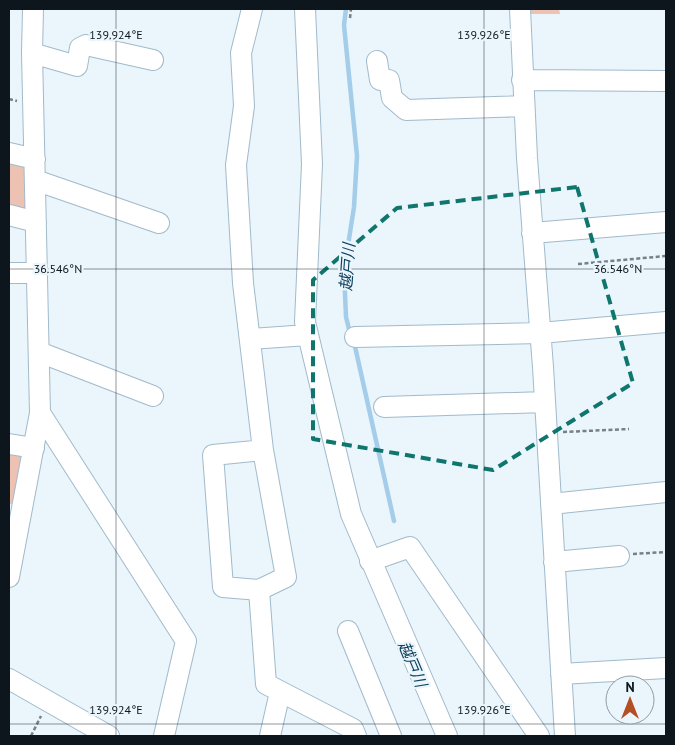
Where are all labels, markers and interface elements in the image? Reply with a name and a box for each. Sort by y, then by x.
text: 139.924°E [89,27,143,42]
text: 139.926°E [457,27,511,42]
water label: 越戸川 [335,240,359,292]
text: 36.546°N [34,261,82,276]
text: 36.546°N [594,261,642,276]
water label: 越戸川 [394,638,432,692]
north arrow [605,675,655,725]
text: N [625,678,635,696]
text: 139.924°E [89,702,143,717]
text: 139.926°E [457,702,511,717]

